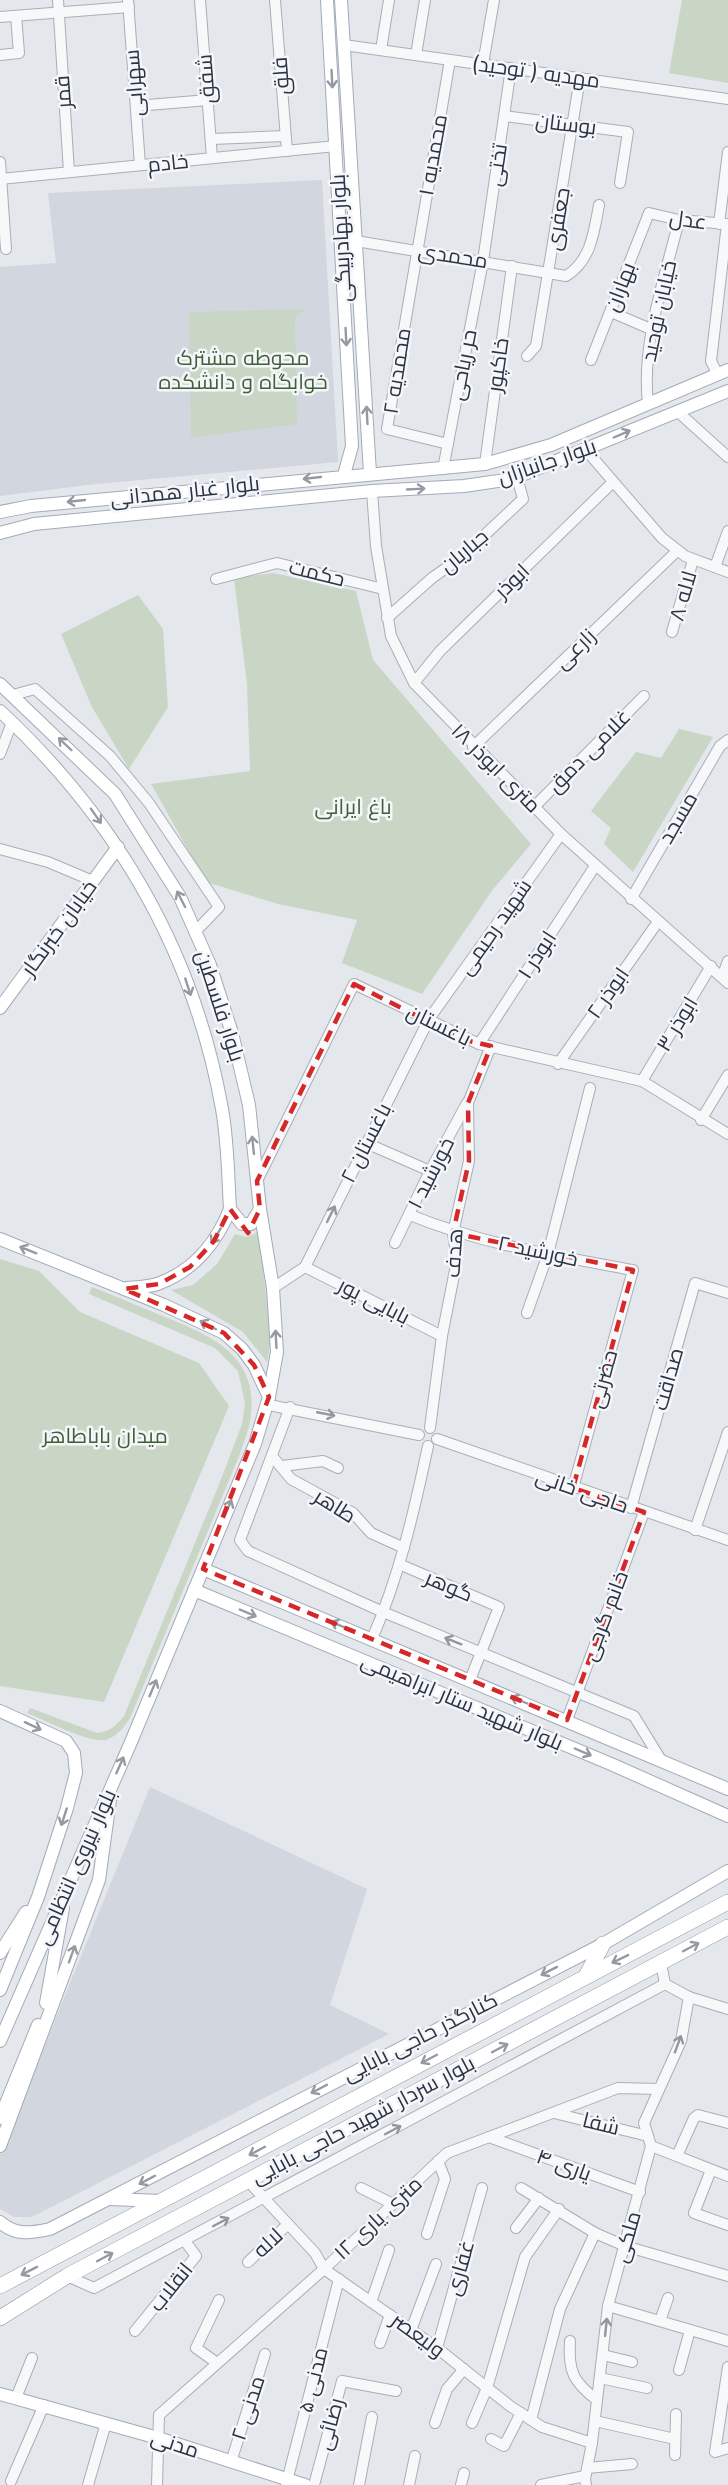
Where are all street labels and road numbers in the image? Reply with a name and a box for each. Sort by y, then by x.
street label: سهرابی [117,48,151,118]
street label: مهدیه ( توحید) [470,48,602,96]
street label: شفق [189,53,223,105]
street label: فلق [265,56,297,96]
street label: قمر [47,74,79,111]
street label: بوستان [534,105,598,143]
street label: محمدیه ۱ [411,112,455,198]
street label: تختی [479,141,515,188]
street label: خادم [146,146,190,180]
street label: بلوار بهادربیگی [323,173,359,303]
street label: جعفری [538,185,578,253]
street label: عدل [667,203,709,237]
street label: محمدی [416,236,490,276]
street label: بهاران [597,258,643,316]
street label: خیابان توحید [634,258,684,364]
street label: محمدیه ۲ [375,326,419,416]
street label: حر ریاحی [441,327,485,403]
street label: خاکپور [479,336,517,395]
street label: بلوار جانبازان [494,431,600,493]
street label: بلوار غبار همدانی [109,468,261,514]
street label: جباریان [433,522,495,580]
street label: حکمت [286,552,348,594]
street label: ابوذر [487,557,536,606]
street label: لاله ۸ [662,567,704,625]
street label: زارعی [547,622,603,676]
street label: غلامی دمق [540,702,638,800]
street label: ۱۸ متری ابوذر [444,716,548,820]
street label: مسجد [651,786,705,850]
street label: شهید رحیمی [451,873,539,981]
street label: خیابان خبرنگار [13,874,104,983]
street label: ابوذر ۱ [510,925,564,985]
street label: بلوار فلسطین [188,946,252,1066]
street label: ابوذر ۲ [580,961,636,1025]
street label: ابوذر ۳ [649,991,705,1057]
street label: باغستان [402,996,476,1054]
street label: باغستان ۲ [333,1098,399,1188]
street label: خورشید ۱ [400,1132,462,1214]
street label: هدف [437,1227,471,1279]
street label: خورشید ۲ [495,1228,581,1274]
street label: بابایی پور [332,1270,415,1332]
street label: صداقت [645,1344,691,1414]
street label: حضرتی [581,1346,625,1412]
street label: حاجی خانی [532,1461,632,1521]
street label: طاهر [307,1481,362,1531]
street label: گوهر [420,1562,478,1609]
street label: خانم گرجی [574,1567,636,1665]
street label: بلوار شهید ستار ابراهیمی [356,1646,568,1758]
street label: بلوار نیروی انتظامی [28,1784,124,1950]
street label: کنارگذر حاجی بابایی [337,1985,503,2089]
street label: بلوار سردار شهید حاجی بابایی [246,2048,480,2192]
street label: شفا [579,2105,623,2143]
street label: یاری ۴ [532,2141,596,2189]
street label: ۱۲ متری یاری [327,2169,429,2267]
street label: ملکی [605,2208,649,2266]
street label: لاله [246,2221,290,2265]
street label: غفاری [438,2237,482,2299]
street label: انقلاب [142,2256,200,2318]
street label: ولیعصر [384,2305,451,2365]
street label: مدنی ۵ [290,2344,336,2416]
street label: مدنی ۲ [223,2372,273,2444]
street label: رضائی [309,2394,351,2454]
street label: مدنی [147,2422,203,2466]

